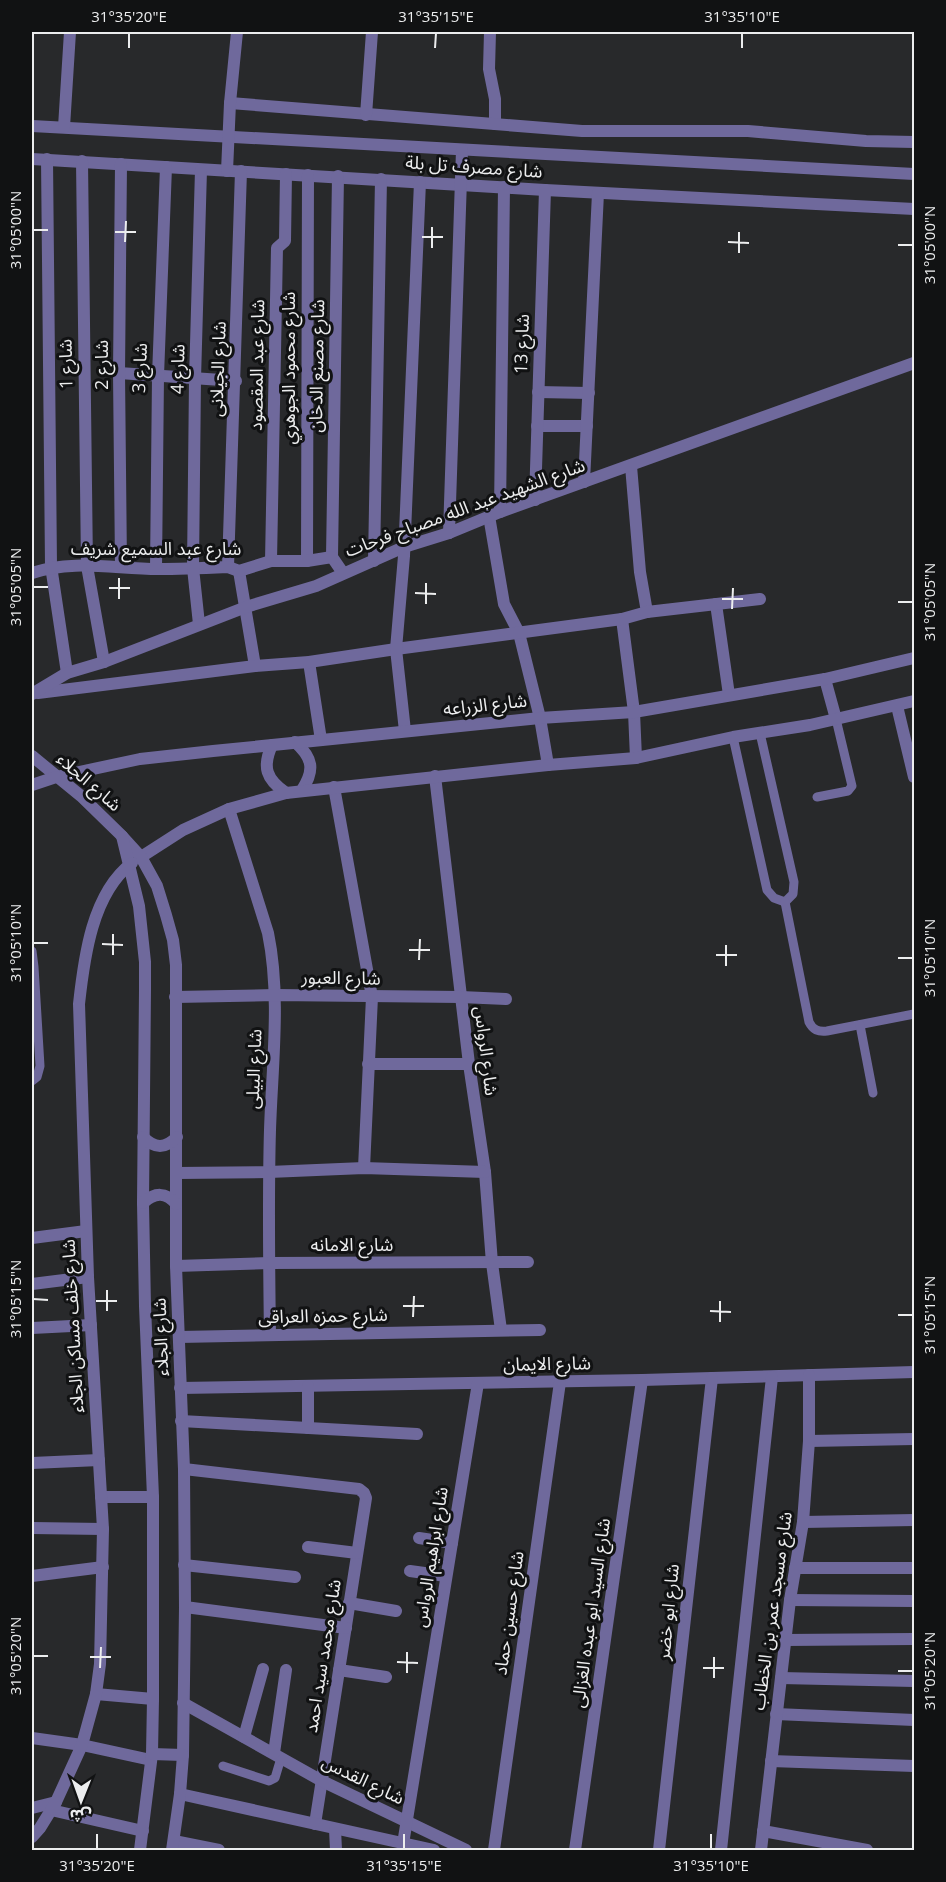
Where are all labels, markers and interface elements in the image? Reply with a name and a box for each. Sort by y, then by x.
text: 31°35'20"E [91,6,167,26]
text: 31°35'15"E [398,6,474,26]
text: 31°35'10"E [704,6,780,26]
street label: شارع مصرف تل بلة [404,149,543,186]
text: 31°05'00"N [5,191,25,269]
text: 31°05'00"N [919,206,939,284]
street label: شارع محمود الجوهري [276,292,303,444]
street label: شارع عبد المقصود [243,299,272,431]
street label: شارع مصنع الدخان [303,299,332,433]
street label: شارع 13 [508,313,537,375]
street label: شارع الجيلانى [203,321,234,417]
street label: شارع 1 [53,339,80,389]
street label: شارع 2 [89,340,116,390]
street label: شارع 3 [126,343,155,394]
street label: شارع 4 [165,344,192,394]
street label: شارع الشهيد عبد الله مصباح فرحات [341,452,589,565]
street label: شارع عبد السميع شريف [71,536,241,563]
text: 31°05'05"N [5,548,25,626]
text: 31°05'05"N [919,563,939,641]
street label: شارع الزراعه [442,688,528,723]
street label: شارع الجلاء [50,746,127,818]
text: 31°05'10"N [5,904,25,982]
text: 31°05'10"N [919,919,939,997]
street label: شارع العبور [300,964,381,993]
street label: شارع الرواس [467,1005,504,1097]
street label: شارع البيلى [240,1028,269,1110]
street label: شارع الامانه [311,1232,393,1259]
street label: شارع خلف مساكن الجلاء [55,1238,92,1414]
text: 31°05'15"N [5,1260,25,1338]
text: 31°05'15"N [919,1276,939,1354]
street label: شارع الجلاء [147,1297,176,1377]
street label: شارع حمزه العراقى [258,1302,388,1331]
street label: شارع الايمان [503,1350,591,1379]
street label: شارع ابراهيم الرواس [407,1485,456,1629]
street label: شارع مسجد عمر بن الخطاب [745,1510,800,1712]
street label: شارع السيد ابو عبده الغزالى [565,1516,618,1710]
street label: شارع حسين حماد [487,1549,532,1677]
street label: شارع ابو خضر [650,1562,687,1663]
street label: شارع محمد سيد احمد [298,1577,349,1735]
text: 31°05'20"N [5,1617,25,1695]
text: 31°05'20"N [919,1632,939,1710]
street label: شارع القدس [317,1749,409,1812]
north arrow [51,1771,111,1831]
text: ش [70,1805,92,1827]
text: 31°35'20"E [59,1855,135,1875]
text: 31°35'15"E [366,1855,442,1875]
text: 31°35'10"E [673,1855,749,1875]

